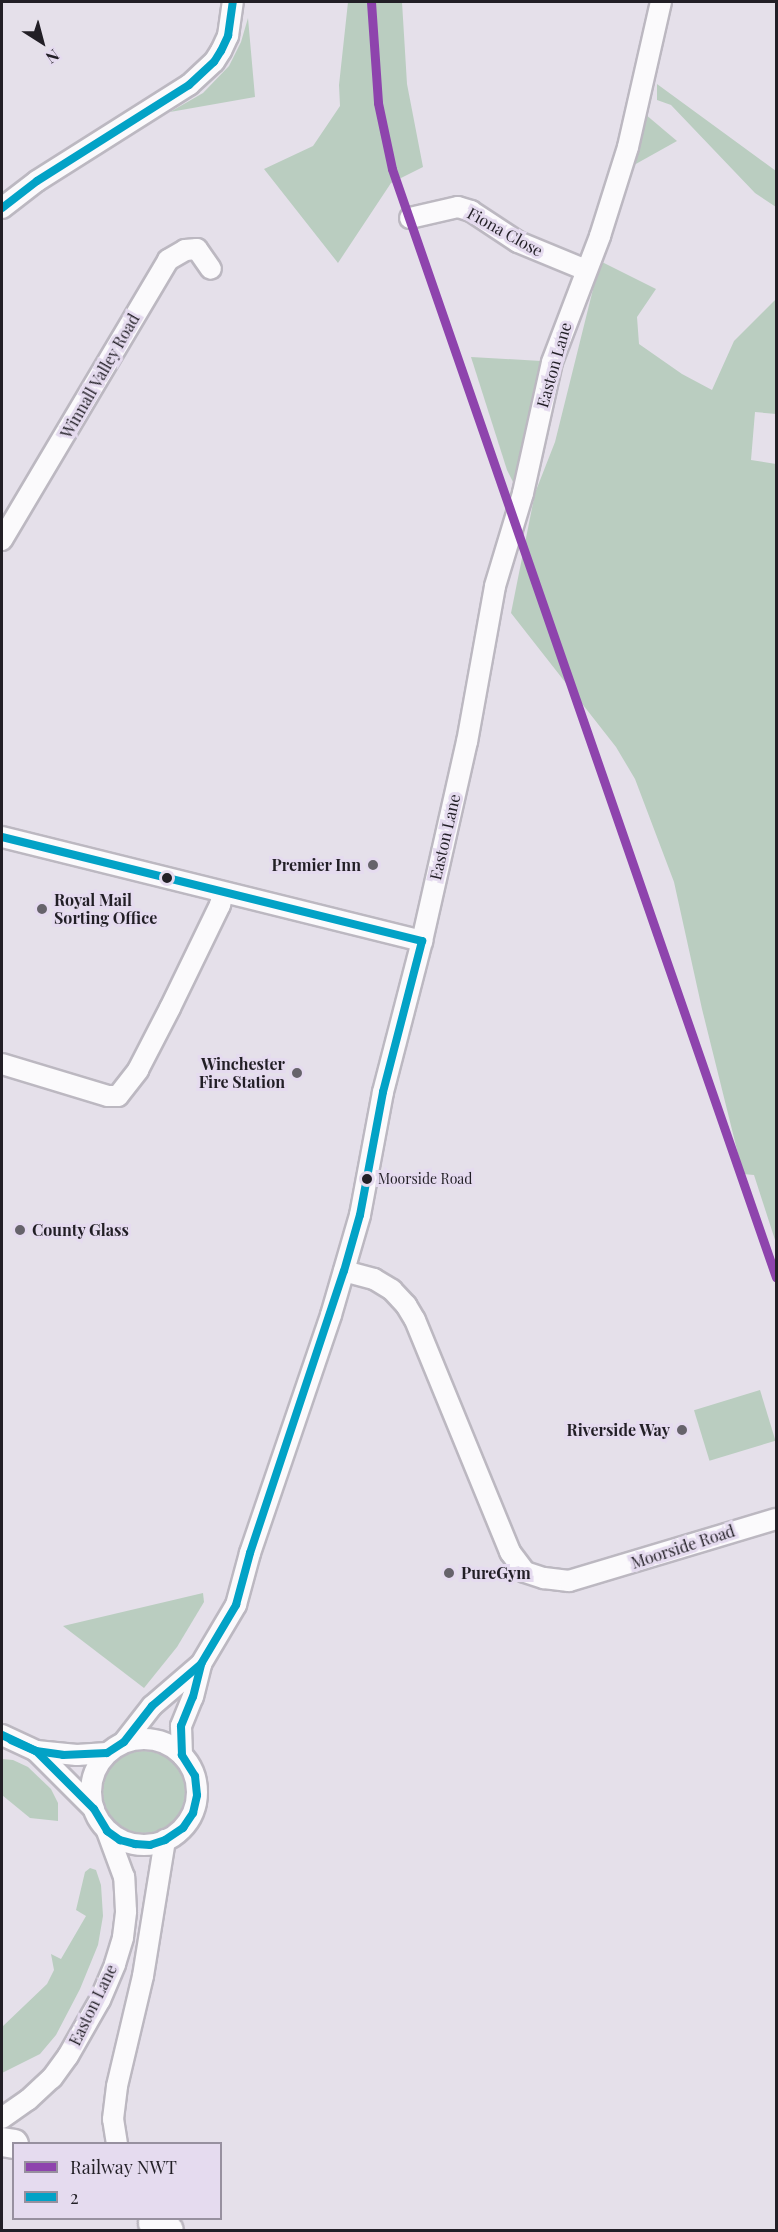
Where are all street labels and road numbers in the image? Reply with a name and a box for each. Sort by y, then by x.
street label: Fiona Close [464,203,546,261]
street label: Winnall Valley Road [56,310,144,442]
street label: Easton Lane [533,320,575,410]
street label: Easton Lane [426,792,464,882]
street label: Moorside Road [629,1521,737,1573]
street label: Easton Lane [65,1961,121,2049]

